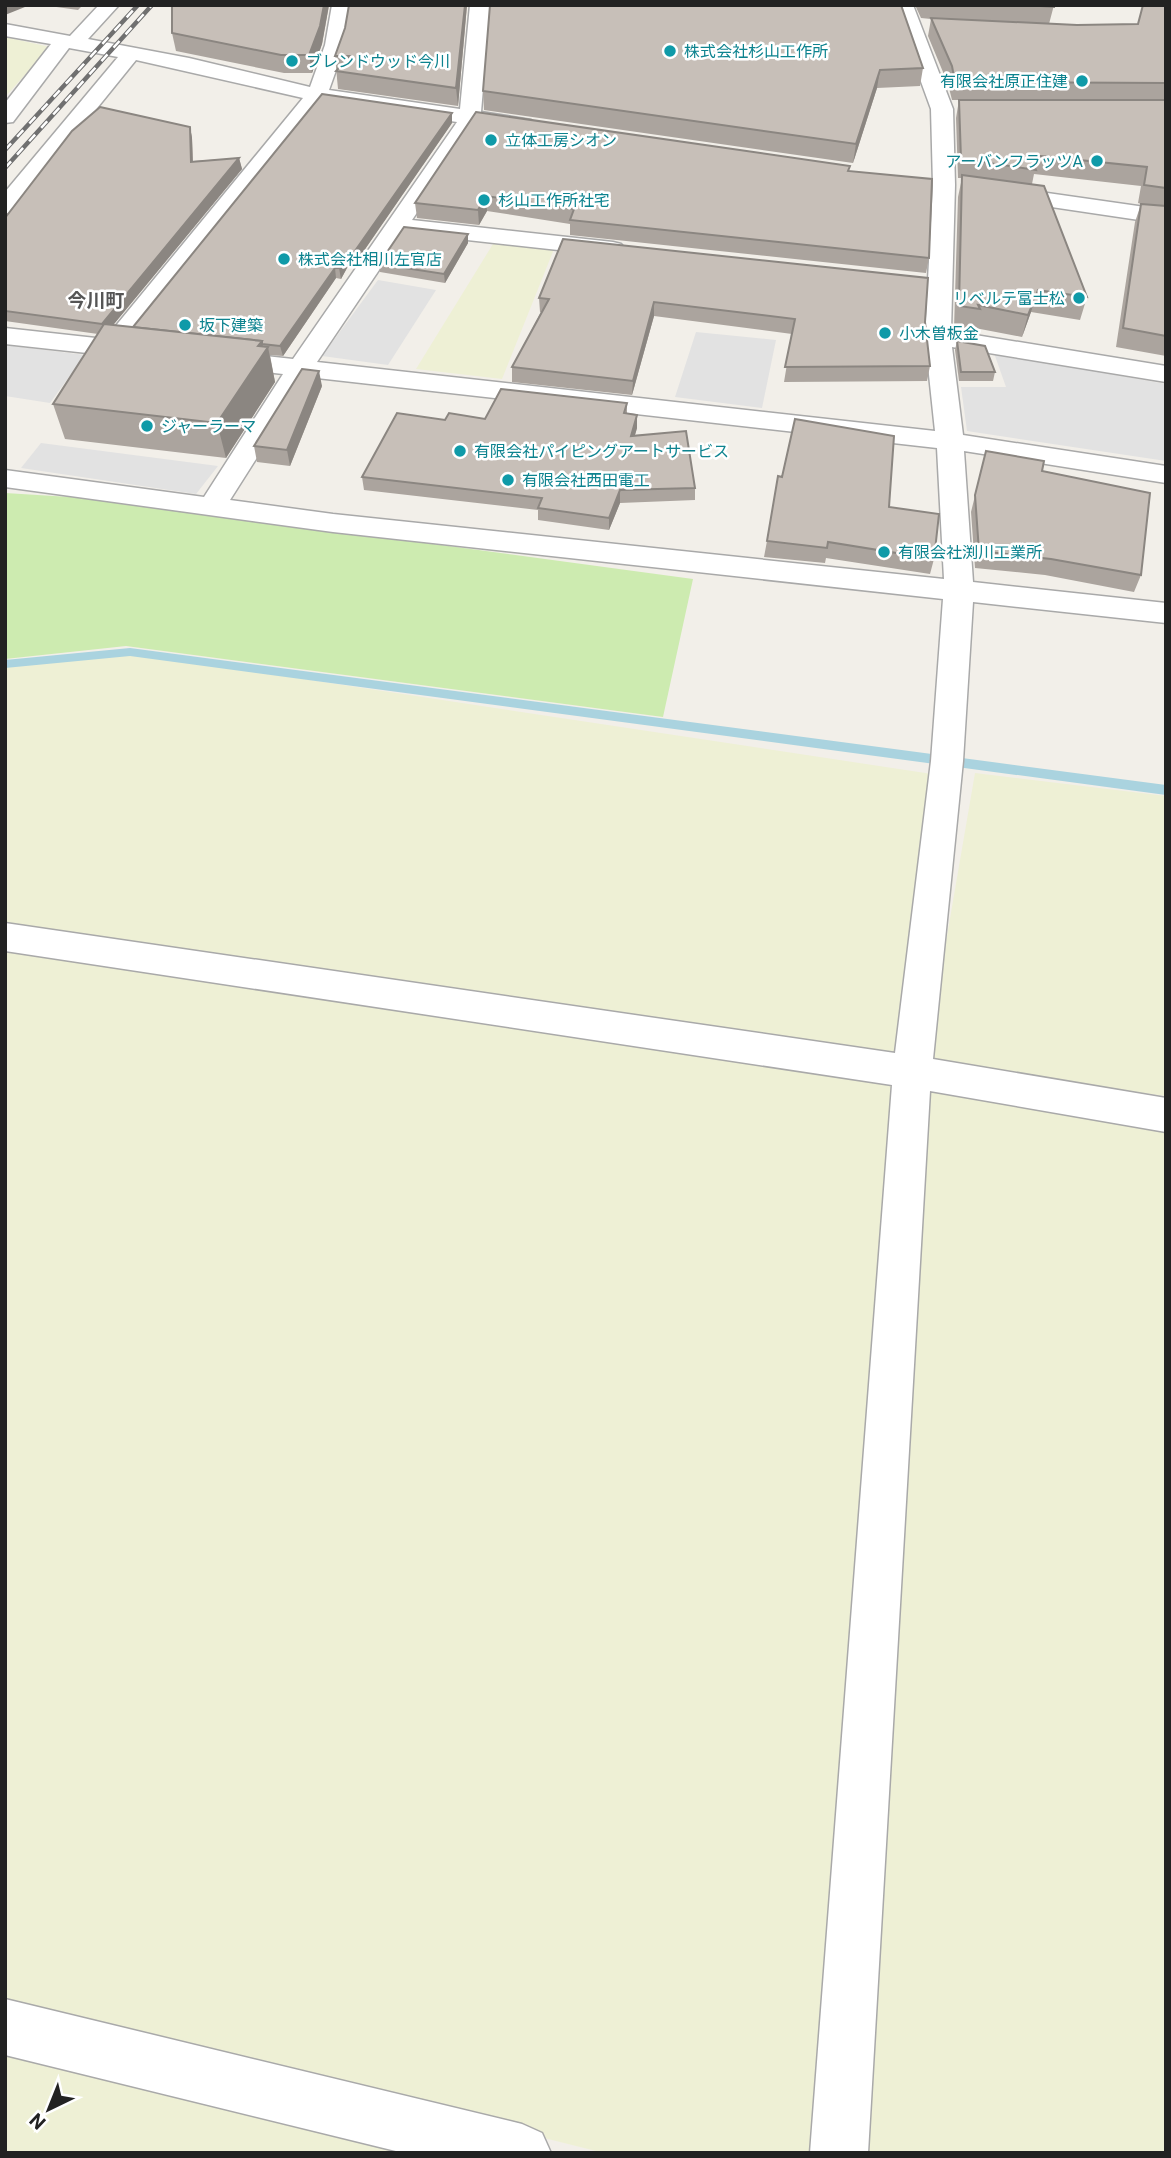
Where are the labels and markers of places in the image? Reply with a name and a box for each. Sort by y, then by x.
place label: 株式会社杉山工作所 [684,42,828,61]
marker: 株式会社杉山工作所 [662,43,678,59]
place label: ブレンドウッド今川 [306,52,450,71]
marker: ブレンドウッド今川 [284,53,300,69]
place label: 有限会社原正住建 [940,72,1068,91]
marker: 有限会社原正住建 [1074,73,1090,89]
place label: 立体工房シオン [505,131,617,150]
marker: 立体工房シオン [483,132,499,148]
place label: アーバンフラッツA [945,152,1084,171]
marker: アーバンフラッツA [1089,153,1105,169]
place label: 杉山工作所社宅 [498,191,610,210]
marker: 杉山工作所社宅 [476,192,492,208]
place label: 株式会社相川左官店 [298,250,442,269]
marker: 株式会社相川左官店 [276,251,292,267]
place label: リベルテ富士松 [953,289,1065,308]
marker: リベルテ富士松 [1071,290,1087,306]
place label: 坂下建築 [199,316,263,335]
marker: 坂下建築 [177,317,193,333]
place label: 小木曽板金 [899,324,979,343]
marker: 小木曽板金 [877,325,893,341]
place label: ジャーラーマ [161,417,256,436]
marker: ジャーラーマ [139,418,155,434]
place label: 有限会社パイピングアートサービス [474,442,729,461]
marker: 有限会社パイピングアートサービス [452,443,468,459]
place label: 有限会社西田電工 [522,471,650,490]
marker: 有限会社西田電工 [500,472,516,488]
place label: 有限会社渕川工業所 [898,543,1042,562]
marker: 有限会社渕川工業所 [876,544,892,560]

